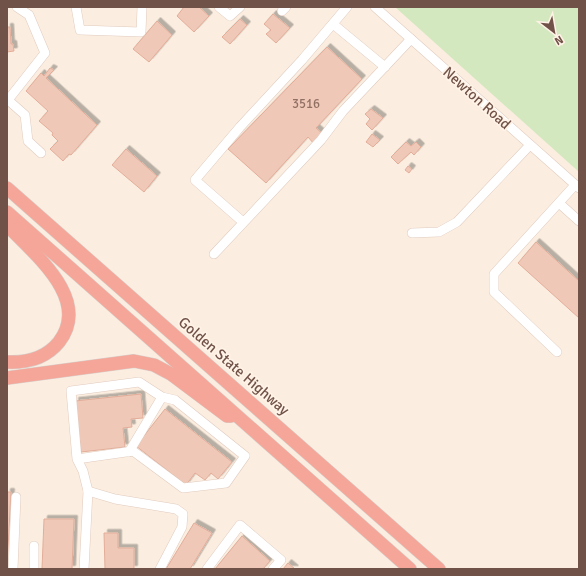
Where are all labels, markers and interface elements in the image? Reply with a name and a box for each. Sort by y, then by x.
north arrow [534,12,574,52]
text: N [552,33,566,48]
street label: Newton Road [439,63,515,133]
house number: 3516 [292,96,320,112]
street label: Golden State Highway [175,313,293,419]

